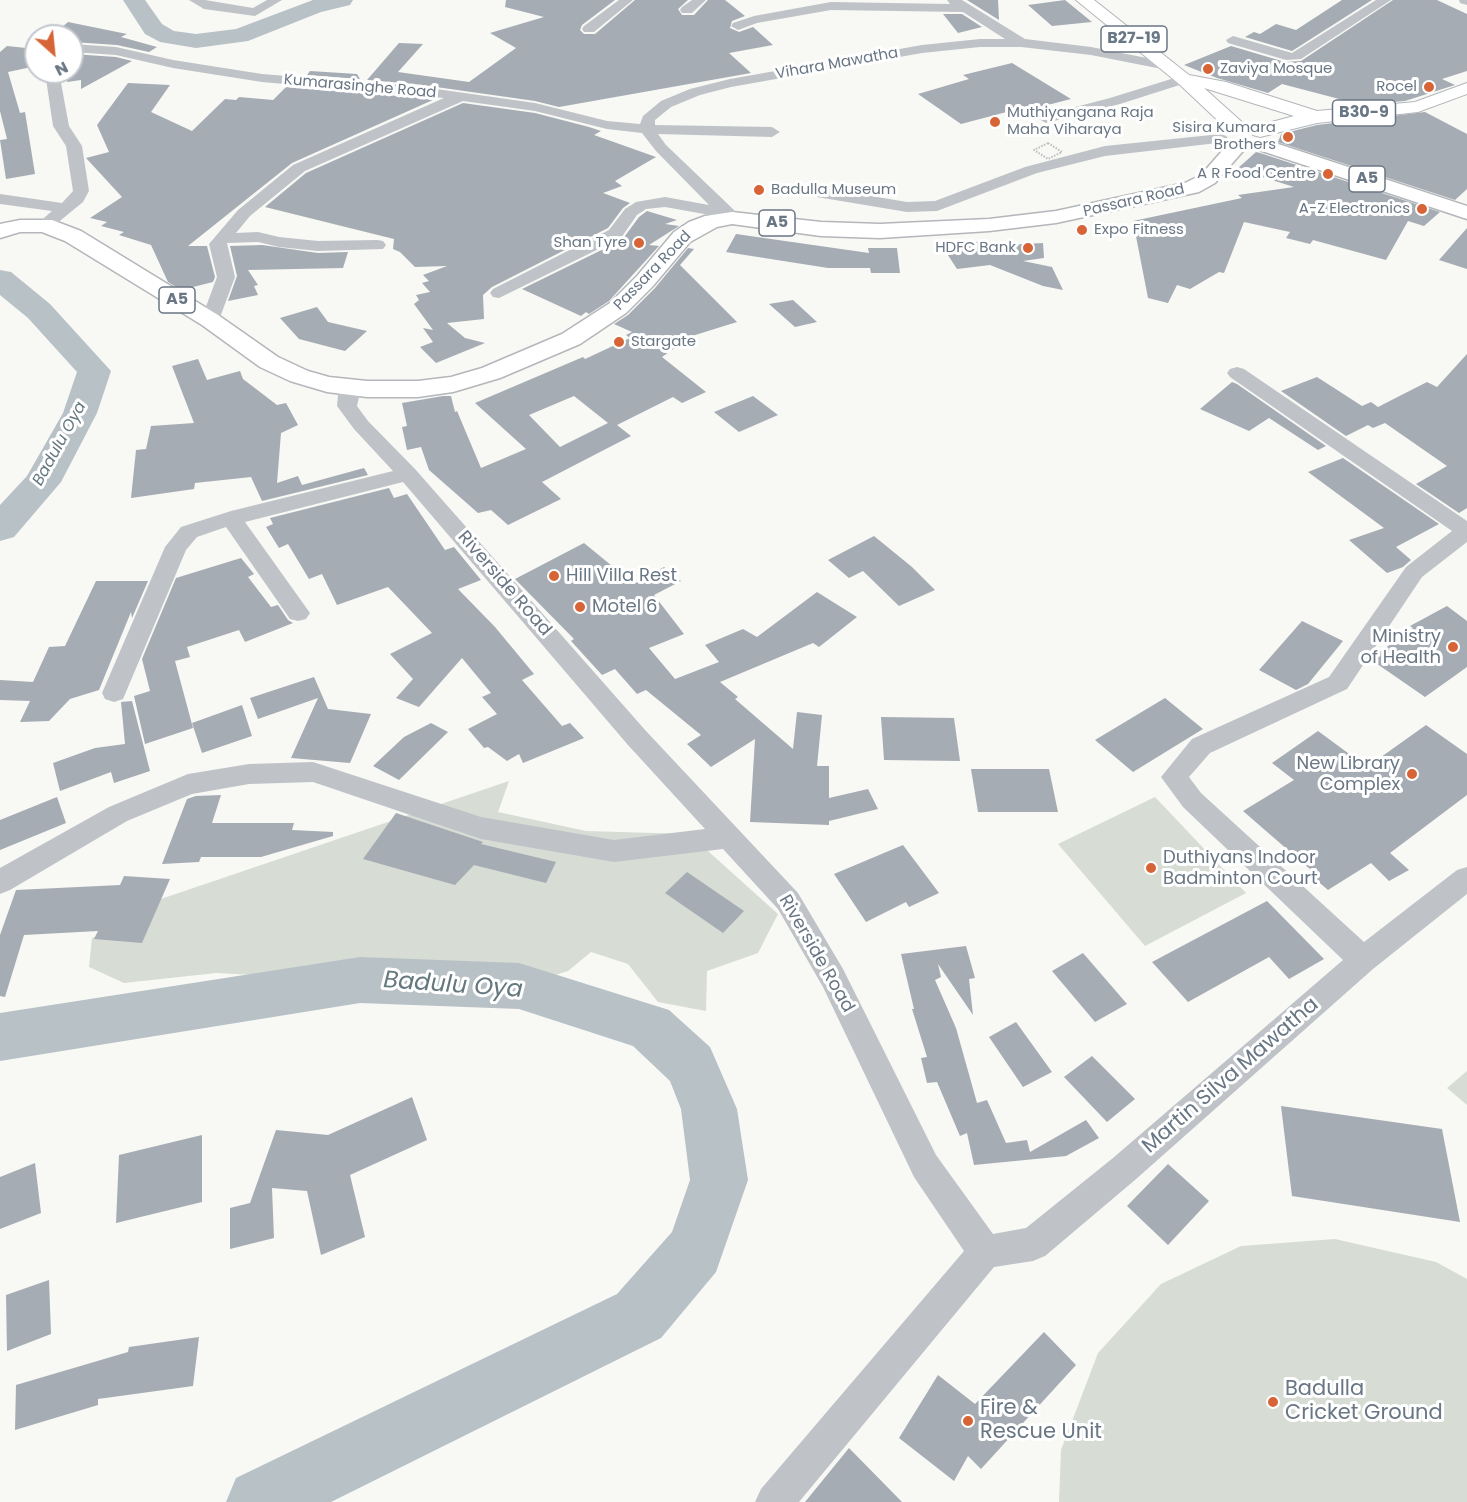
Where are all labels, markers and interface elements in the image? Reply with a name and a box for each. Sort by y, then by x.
north arrow [24,24,84,84]
road number: B27-19 [1101,26,1167,52]
street label: Vihara Mawatha [774,44,900,84]
text: N [51,56,72,82]
place label: Zaviya Mosque [1220,60,1332,78]
marker: Zaviya Mosque [1201,62,1215,76]
street label: Kumarasinghe Road [283,71,437,103]
place label: Rocel [1376,78,1417,96]
marker: Rocel [1422,80,1436,94]
road number: B30-9 [1332,100,1396,126]
place label: Muthiyangana Raja Maha Viharaya [1007,104,1154,139]
marker: Muthiyangana Raja Maha Viharaya [988,115,1002,129]
place label: Sisira Kumara Brothers [1172,119,1276,154]
marker: Sisira Kumara Brothers [1281,130,1295,144]
place label: A R Food Centre [1197,165,1316,183]
road number: A5 [1349,166,1385,192]
marker: A R Food Centre [1321,167,1335,181]
place label: Badulla Museum [771,181,896,199]
street label: Passara Road [1082,181,1186,221]
marker: Badulla Museum [752,183,766,197]
place label: A-Z Electronics [1299,200,1410,218]
marker: A-Z Electronics [1415,202,1429,216]
road number: A5 [759,210,795,236]
place label: Expo Fitness [1094,221,1184,239]
marker: Expo Fitness [1075,223,1089,237]
street label: Passara Road [611,228,695,314]
place label: Shan Tyre [553,234,627,252]
marker: Shan Tyre [632,236,646,250]
place label: HDFC Bank [935,239,1016,257]
marker: HDFC Bank [1021,241,1035,255]
road number: A5 [159,287,195,313]
place label: Stargate [631,333,696,351]
marker: Stargate [612,335,626,349]
water label: Badulu Oya [29,399,91,489]
street label: Riverside Road [453,527,555,641]
place label: Hill Villa Rest [566,565,677,587]
marker: Hill Villa Rest [547,569,561,583]
place label: Motel 6 [592,596,657,618]
marker: Motel 6 [573,600,587,614]
place label: Ministry of Health [1360,626,1441,668]
marker: Ministry of Health [1446,640,1460,654]
place label: New Library Complex [1297,753,1400,795]
marker: New Library Complex [1405,767,1419,781]
place label: Duthiyans Indoor Badminton Court [1163,847,1317,890]
marker: Duthiyans Indoor Badminton Court [1144,861,1158,875]
street label: Riverside Road [774,891,858,1017]
water label: Badulu Oya [382,967,524,1005]
street label: Martin Silva Mawatha [1138,993,1324,1159]
place label: Badulla Cricket Ground [1285,1377,1443,1427]
marker: Badulla Cricket Ground [1266,1395,1280,1409]
place label: Fire & Rescue Unit [980,1396,1102,1446]
marker: Fire & Rescue Unit [961,1414,975,1428]

